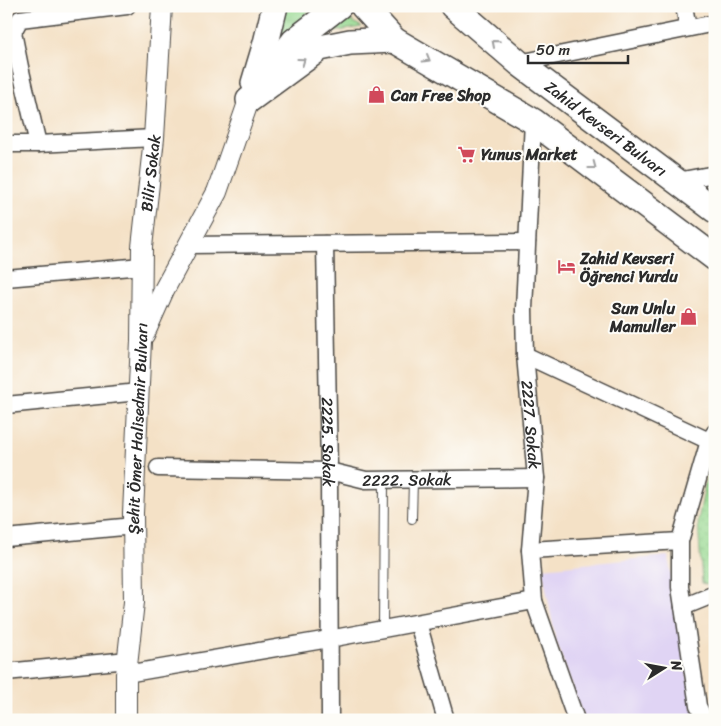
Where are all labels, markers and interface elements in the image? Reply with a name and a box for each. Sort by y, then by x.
scale bar [528,32,628,64]
text: 50 m [536,37,571,63]
one-way arrow [492,40,501,48]
one-way arrow [421,53,430,63]
one-way arrow [296,58,305,66]
street label: Zahid Kevseri Bulvarı [538,73,673,185]
place label: Can Free Shop [390,81,491,110]
shop icon: Can Free Shop [367,85,387,105]
street label: Bilir Sokak [132,133,169,213]
place label: Yunus Market [481,140,577,169]
supermarket icon: Yunus Market [457,144,477,164]
one-way arrow [587,160,597,169]
place label: Zahid Kevseri Öğrenci Yurdu [579,244,678,291]
hotel icon: Zahid Kevseri Öğrenci Yurdu [556,257,576,277]
place label: Sun Unlu Mamuller [609,294,676,341]
shop icon: Sun Unlu Mamuller [679,307,699,327]
street label: Şehit Ömer Halisedmir Bulvarı [119,323,156,534]
street label: 2227. Sokak [512,379,549,471]
street label: 2225. Sokak [313,397,343,487]
street label: 2222. Sokak [362,465,452,495]
north arrow [638,644,688,694]
text: N [663,657,690,673]

